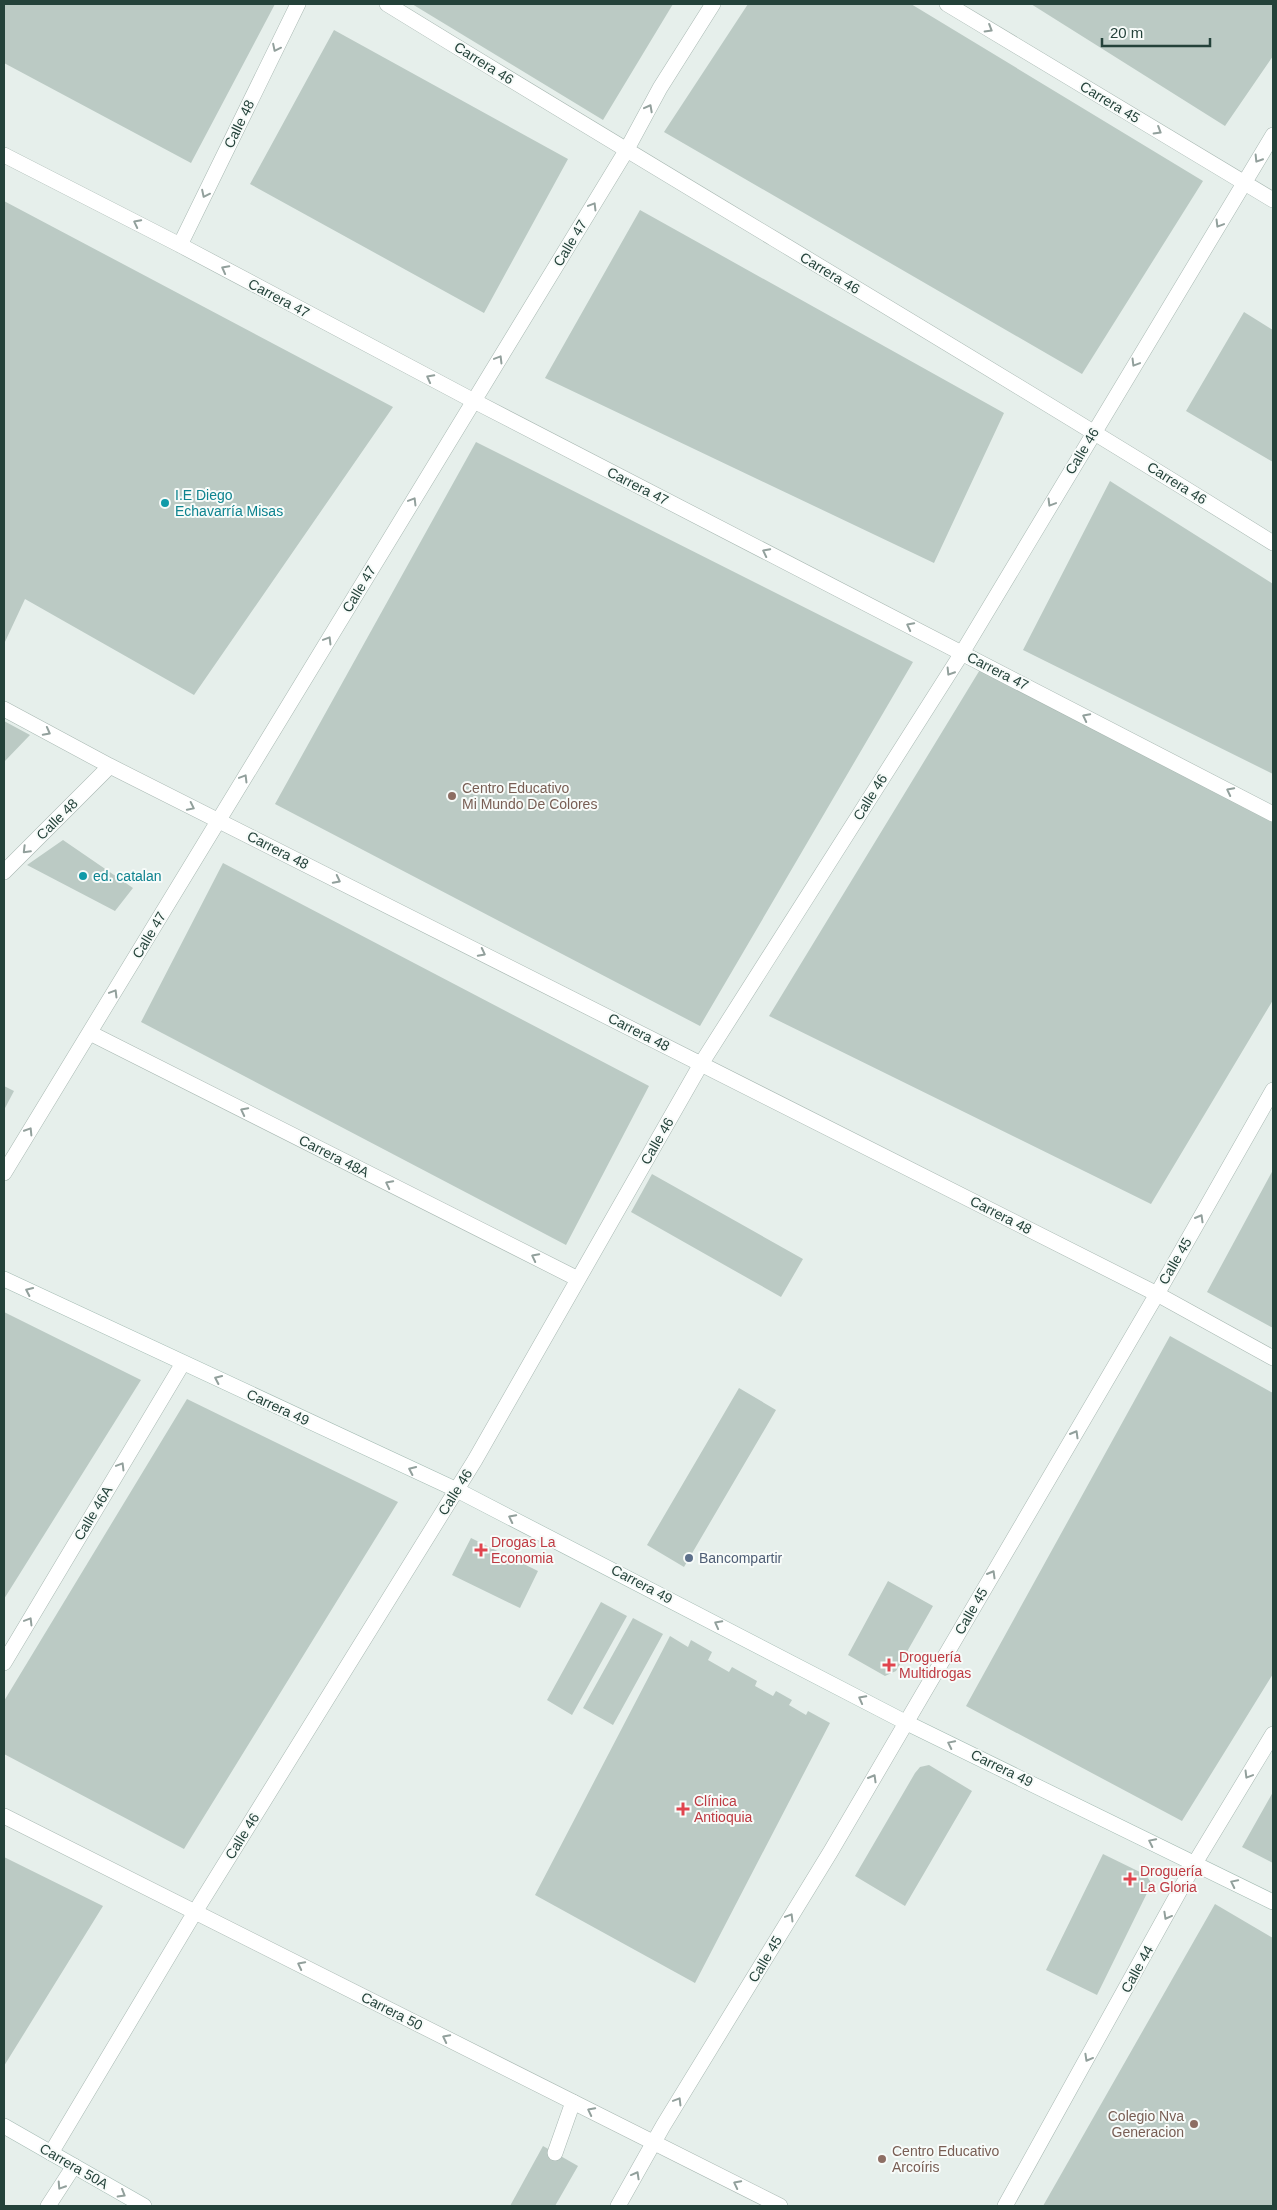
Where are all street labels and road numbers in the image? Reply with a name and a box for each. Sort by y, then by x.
street label: Carrera 46 [451,38,517,88]
street label: Carrera 45 [1077,78,1143,126]
street label: Calle 48 [221,97,258,151]
street label: Calle 47 [550,217,590,269]
street label: Carrera 46 [797,249,863,297]
street label: Carrera 47 [246,275,312,321]
street label: Calle 46 [1062,425,1102,477]
street label: Carrera 46 [1144,458,1210,508]
street label: Carrera 47 [605,464,672,508]
street label: Calle 47 [339,563,379,615]
street label: Carrera 47 [965,649,1032,693]
street label: Calle 46 [850,771,891,823]
street label: Calle 48 [33,795,81,843]
street label: Carrera 48 [245,828,312,872]
street label: Calle 47 [129,909,169,961]
street label: Carrera 48 [606,1010,673,1054]
street label: Calle 46 [637,1115,677,1167]
street label: Carrera 48A [296,1132,372,1181]
street label: Carrera 48 [968,1193,1035,1237]
street label: Calle 45 [1155,1235,1195,1287]
street label: Carrera 49 [244,1386,312,1428]
street label: Calle 46 [435,1466,476,1518]
street label: Calle 46A [71,1482,116,1543]
street label: Carrera 49 [609,1561,675,1607]
street label: Calle 45 [951,1585,991,1637]
street label: Carrera 49 [968,1746,1036,1790]
street label: Calle 46 [222,1810,263,1862]
street label: Calle 45 [745,1933,785,1985]
street label: Calle 44 [1118,1942,1157,1995]
street label: Carrera 50 [359,1989,426,2033]
street label: Carrera 50A [37,2140,112,2192]

